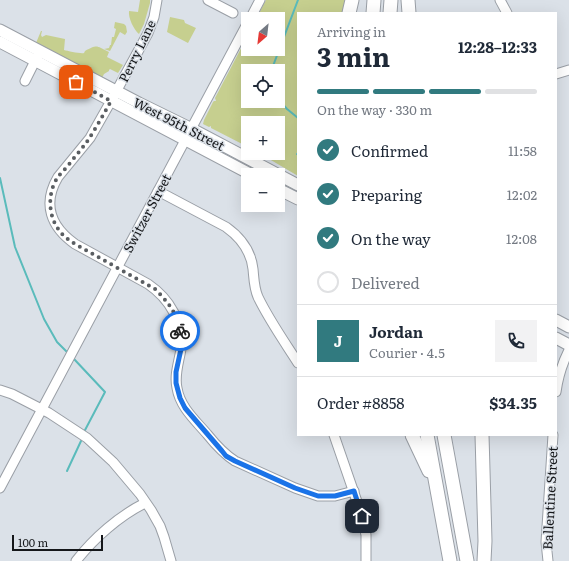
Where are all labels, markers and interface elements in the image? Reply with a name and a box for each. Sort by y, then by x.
north arrow [241,12,285,56]
map controls [241,12,285,212]
street label: Perry Lane [113,16,160,85]
text: Arriving in [317,22,386,41]
text: 12:28–12:33 [458,35,537,58]
text: 3 min [317,36,390,75]
button: locate [241,64,285,108]
pin [59,65,93,99]
icon: bag [65,71,87,93]
street label: West 95th Street [130,92,229,155]
text: On the way · 330 m [317,100,432,119]
button: + [241,116,285,160]
icon: check [317,139,339,161]
text: Confirmed [351,139,428,162]
text: 11:58 [508,141,537,160]
button: − [241,168,285,212]
street label: Switzer Street [118,169,176,256]
icon: check [317,183,339,205]
text: Preparing [351,183,422,206]
text: 12:02 [507,185,537,204]
icon: check [317,227,339,249]
text: On the way [351,227,431,250]
text: 12:08 [506,229,537,248]
text: Delivered [351,271,420,294]
courier [160,311,200,351]
icon: bike [169,320,191,342]
text: Jordan [369,320,423,343]
button: phone [495,320,537,362]
text: J [334,329,342,352]
text: Courier · 4.5 [369,343,445,362]
text: Order #8858 [317,391,405,414]
text: $34.35 [489,391,537,414]
street label: Ballentine Street [537,445,562,550]
pin [345,499,379,533]
icon: home [351,505,373,527]
scale bar [12,533,103,552]
text: 100 m [18,534,48,550]

